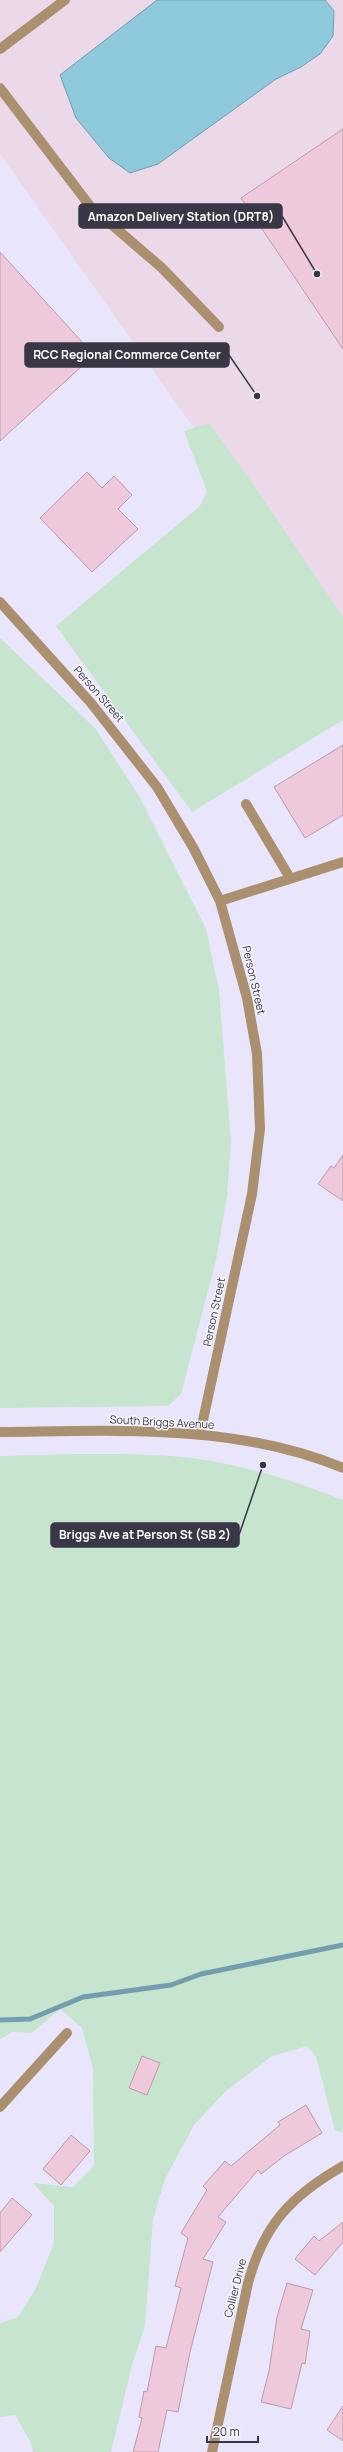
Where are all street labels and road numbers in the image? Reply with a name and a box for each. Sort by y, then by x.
street label: Person Street [71,662,128,725]
street label: Person Street [239,944,270,1016]
street label: Person Street [199,1276,228,1348]
street label: South Briggs Avenue [109,1411,215,1432]
street label: Collier Drive [220,2256,249,2319]

